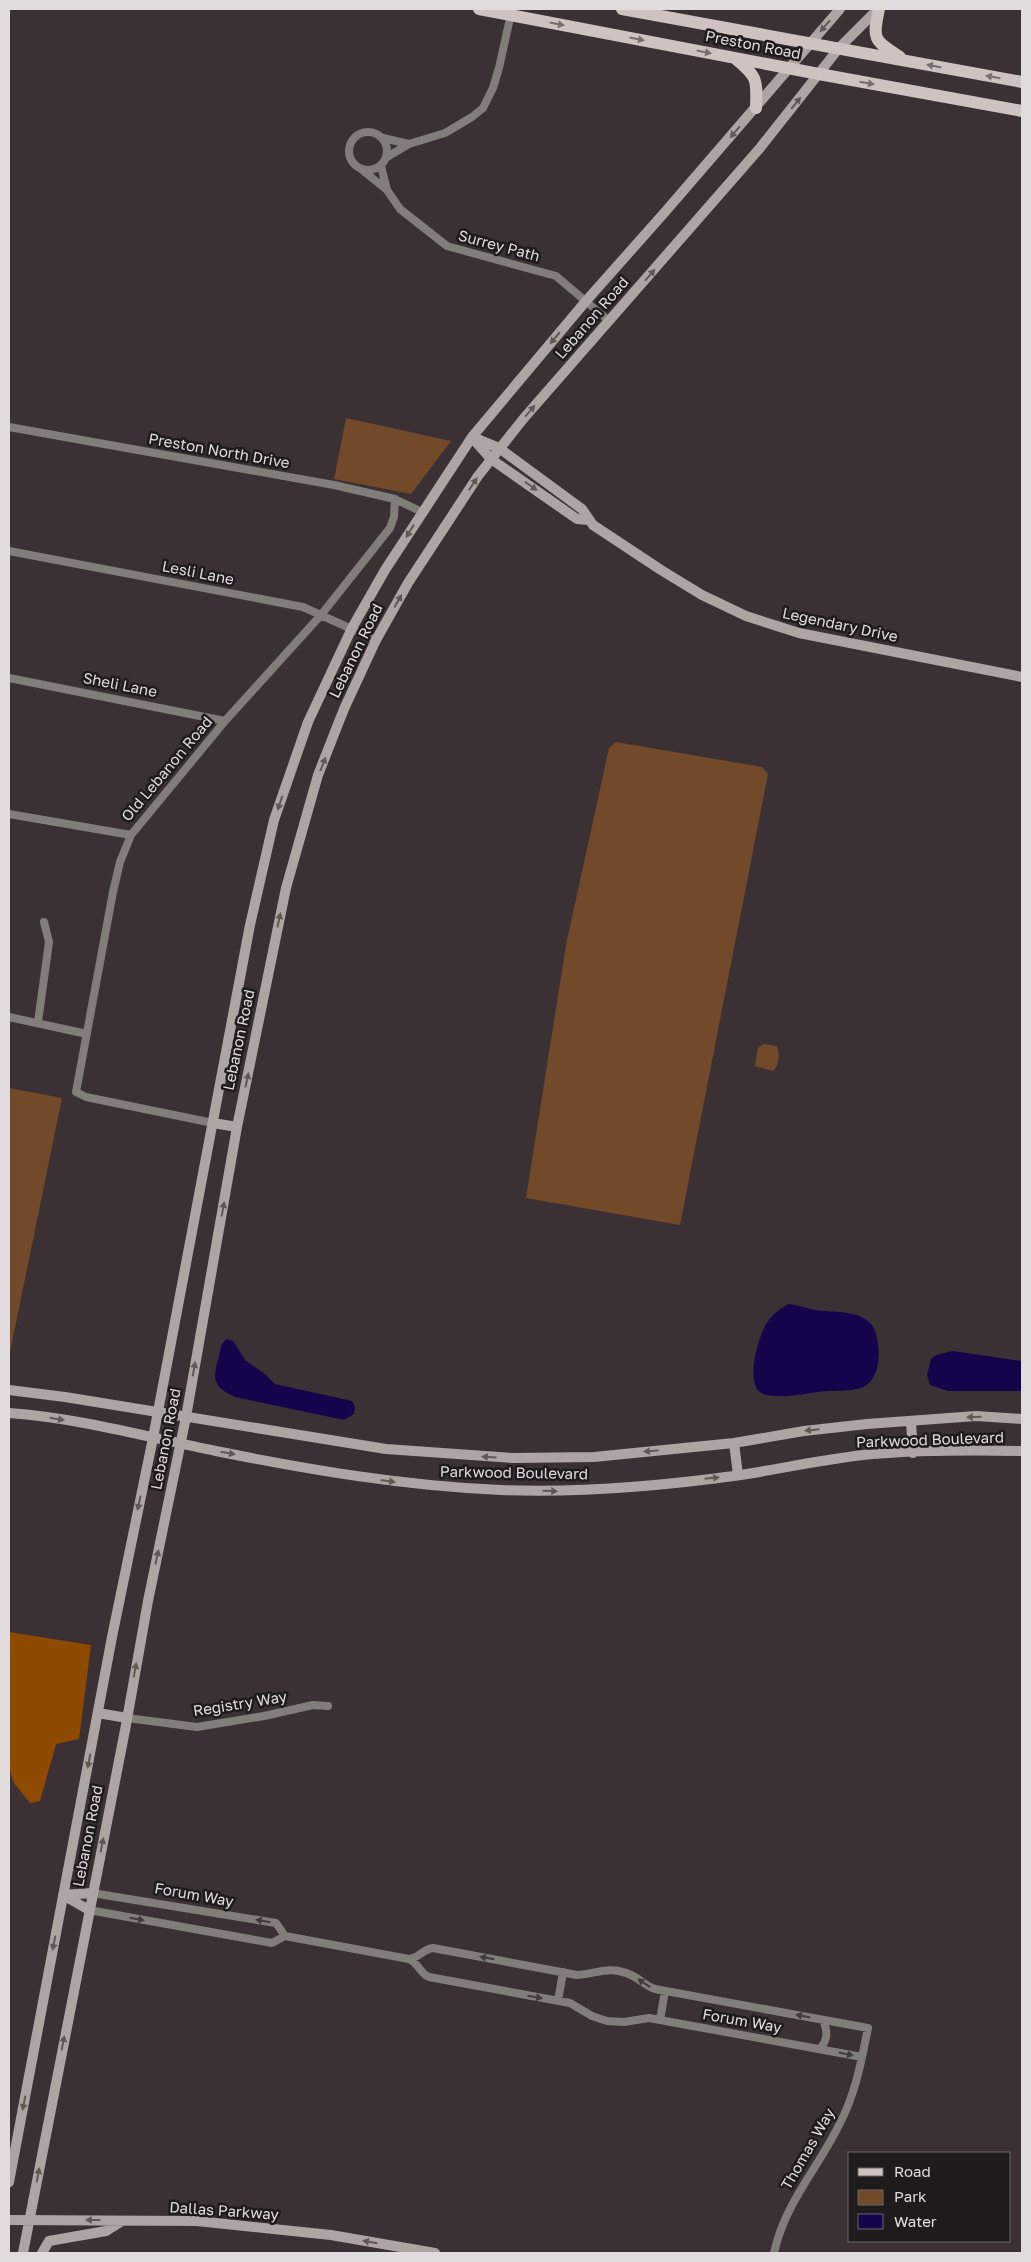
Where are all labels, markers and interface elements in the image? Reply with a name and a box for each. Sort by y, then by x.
one-way arrow [549,20,565,28]
one-way arrow [820,20,831,32]
street label: Preston Road [704,26,802,62]
one-way arrow [629,36,645,44]
one-way arrow [696,49,712,57]
one-way arrow [925,61,941,69]
one-way arrow [984,72,1000,80]
one-way arrow [860,79,875,87]
one-way arrow [791,97,802,110]
one-way arrow [730,126,741,138]
street label: Surrey Path [456,225,542,265]
one-way arrow [644,268,655,281]
street label: Lebanon Road [551,273,632,362]
one-way arrow [549,331,560,344]
one-way arrow [525,404,536,417]
street label: Preston North Drive [147,429,291,471]
one-way arrow [468,477,478,490]
one-way arrow [524,481,537,492]
one-way arrow [405,524,415,538]
street label: Lesli Lane [161,556,236,588]
one-way arrow [394,594,403,607]
street label: Lebanon Road [324,600,386,701]
street label: Legendary Drive [781,603,900,645]
street label: Sheli Lane [82,668,159,700]
street label: Old Lebanon Road [117,712,215,825]
one-way arrow [319,756,327,771]
one-way arrow [276,796,284,811]
one-way arrow [275,913,283,928]
street label: Lebanon Road [219,988,258,1092]
one-way arrow [243,1072,251,1087]
one-way arrow [219,1201,227,1217]
one-way arrow [191,1361,199,1377]
street label: Lebanon Road [146,1387,184,1491]
one-way arrow [965,1413,981,1421]
one-way arrow [49,1415,65,1423]
one-way arrow [803,1426,819,1434]
street label: Parkwood Boulevard [856,1427,1004,1451]
one-way arrow [642,1448,658,1456]
one-way arrow [220,1450,236,1458]
one-way arrow [480,1453,496,1461]
street label: Parkwood Boulevard [440,1462,588,1482]
one-way arrow [704,1474,720,1482]
one-way arrow [380,1477,396,1485]
one-way arrow [542,1487,558,1495]
one-way arrow [135,1495,143,1511]
one-way arrow [153,1550,161,1565]
one-way arrow [132,1661,140,1677]
street label: Registry Way [192,1687,289,1719]
one-way arrow [84,1754,92,1770]
street label: Lebanon Road [68,1784,106,1888]
one-way arrow [98,1837,106,1852]
street label: Forum Way [153,1878,236,1910]
one-way arrow [129,1915,145,1923]
one-way arrow [255,1917,271,1925]
one-way arrow [50,1935,58,1951]
one-way arrow [479,1954,495,1962]
one-way arrow [638,1978,651,1988]
one-way arrow [527,1993,543,2001]
street label: Forum Way [701,2004,784,2036]
one-way arrow [794,2012,810,2020]
one-way arrow [60,2035,68,2051]
one-way arrow [838,2050,853,2058]
one-way arrow [20,2095,28,2111]
street label: Thomas Way [776,2104,838,2193]
legend [848,2152,1011,2242]
text: Road [894,2162,931,2180]
one-way arrow [35,2167,43,2183]
text: Park [894,2187,927,2205]
street label: Dallas Parkway [169,2197,280,2223]
text: Water [894,2212,937,2230]
one-way arrow [85,2216,101,2224]
one-way arrow [361,2238,377,2246]

